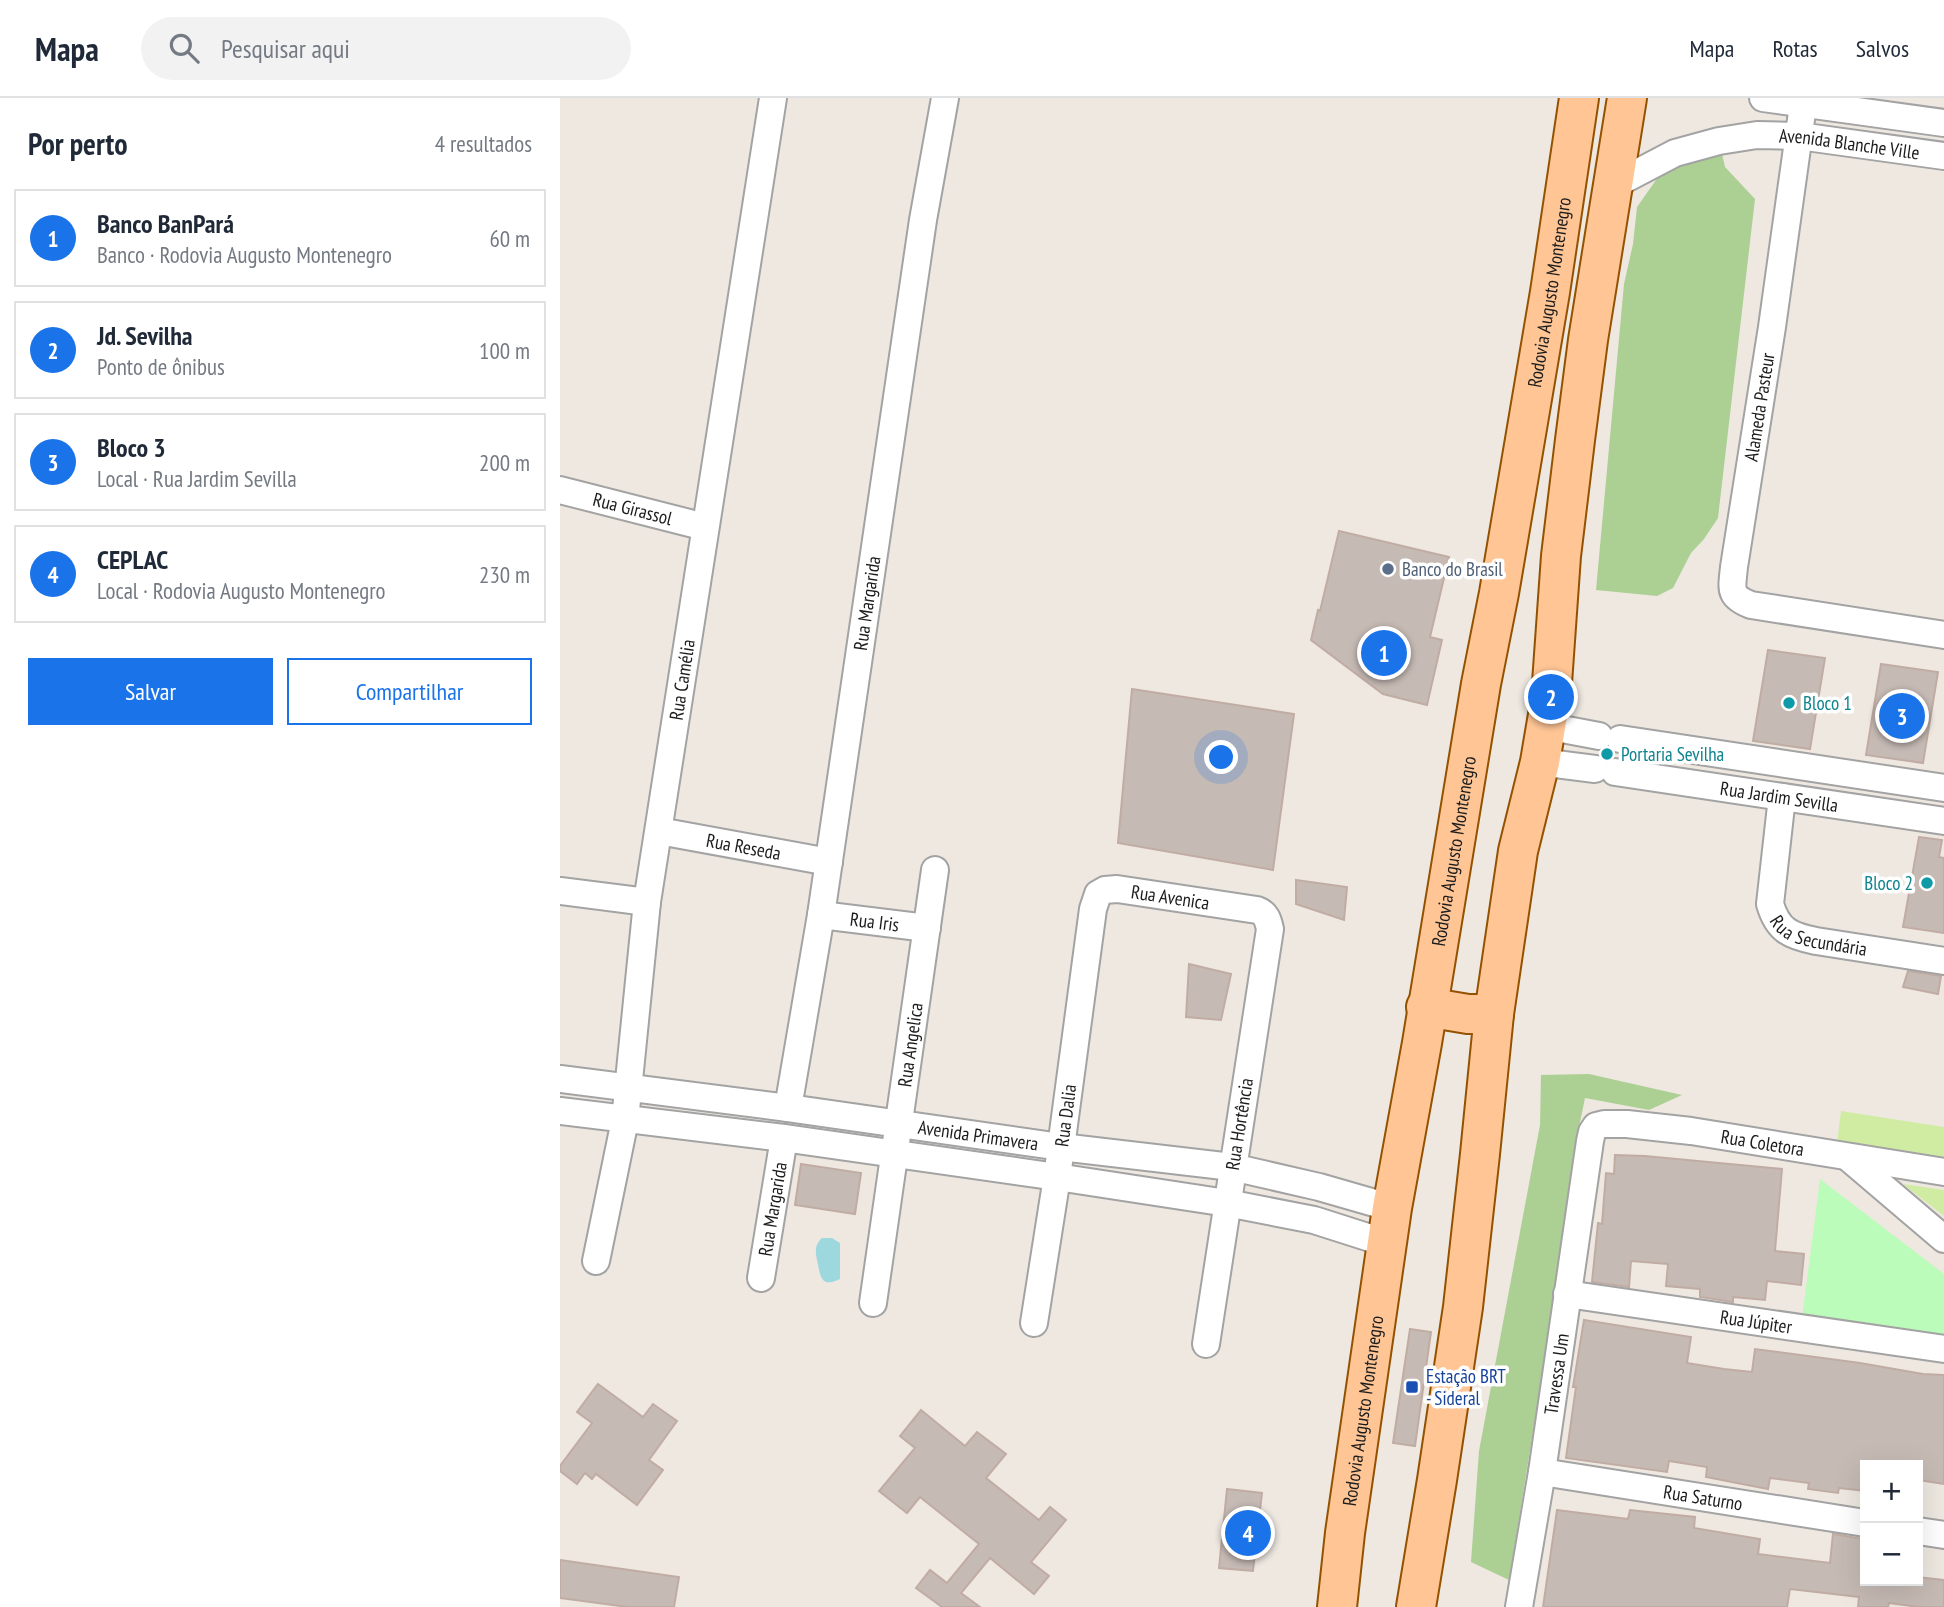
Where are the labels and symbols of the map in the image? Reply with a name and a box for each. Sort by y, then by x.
street label: Avenida Blanche Ville [1779,124,1921,165]
street label: Rodovia Augusto Montenegro [1522,196,1576,389]
street label: Alameda Pasteur [1739,350,1780,463]
street label: Rua Girassol [591,487,675,530]
street label: Rua Margarida [848,554,886,652]
place label: Banco do Brasil [1402,557,1503,581]
marker: Banco do Brasil [1380,561,1396,577]
pin: 1 [1361,627,1407,679]
street label: Rua Camélia [664,638,700,722]
pin: 2 [1528,671,1574,723]
pin: 3 [1879,690,1925,742]
place label: Bloco 1 [1803,691,1852,715]
marker: Bloco 1 [1781,695,1797,711]
your location [1204,740,1238,774]
place label: Portaria Sevilha [1621,742,1724,766]
marker: Portaria Sevilha [1599,746,1615,762]
street label: Rodovia Augusto Montenegro [1426,754,1481,948]
street label: Rua Jardim Sevilla [1719,776,1840,817]
street label: Rua Reseda [704,828,783,865]
place label: Bloco 2 [1864,871,1913,895]
marker: Bloco 2 [1919,875,1935,891]
street label: Rua Avenica [1129,879,1211,915]
street label: Rua Iris [849,907,900,936]
street label: Rua Secundária [1765,911,1869,961]
street label: Rua Angelica [892,1001,928,1088]
street label: Rua Hortência [1220,1076,1258,1172]
street label: Rua Dalia [1049,1083,1081,1148]
street label: Avenida Primavera [916,1115,1040,1156]
street label: Rua Coletora [1719,1124,1806,1161]
street label: Rua Margarida [753,1160,792,1258]
street label: Rua Júpiter [1718,1304,1794,1339]
street label: Rodovia Augusto Montenegro [1337,1314,1388,1508]
street label: Travessa Um [1538,1332,1574,1416]
place label: Estação BRT - Sideral [1426,1364,1506,1410]
marker: Estação BRT - Sideral [1404,1379,1420,1395]
street label: Rua Saturno [1662,1479,1744,1516]
pin: 4 [1225,1507,1271,1559]

